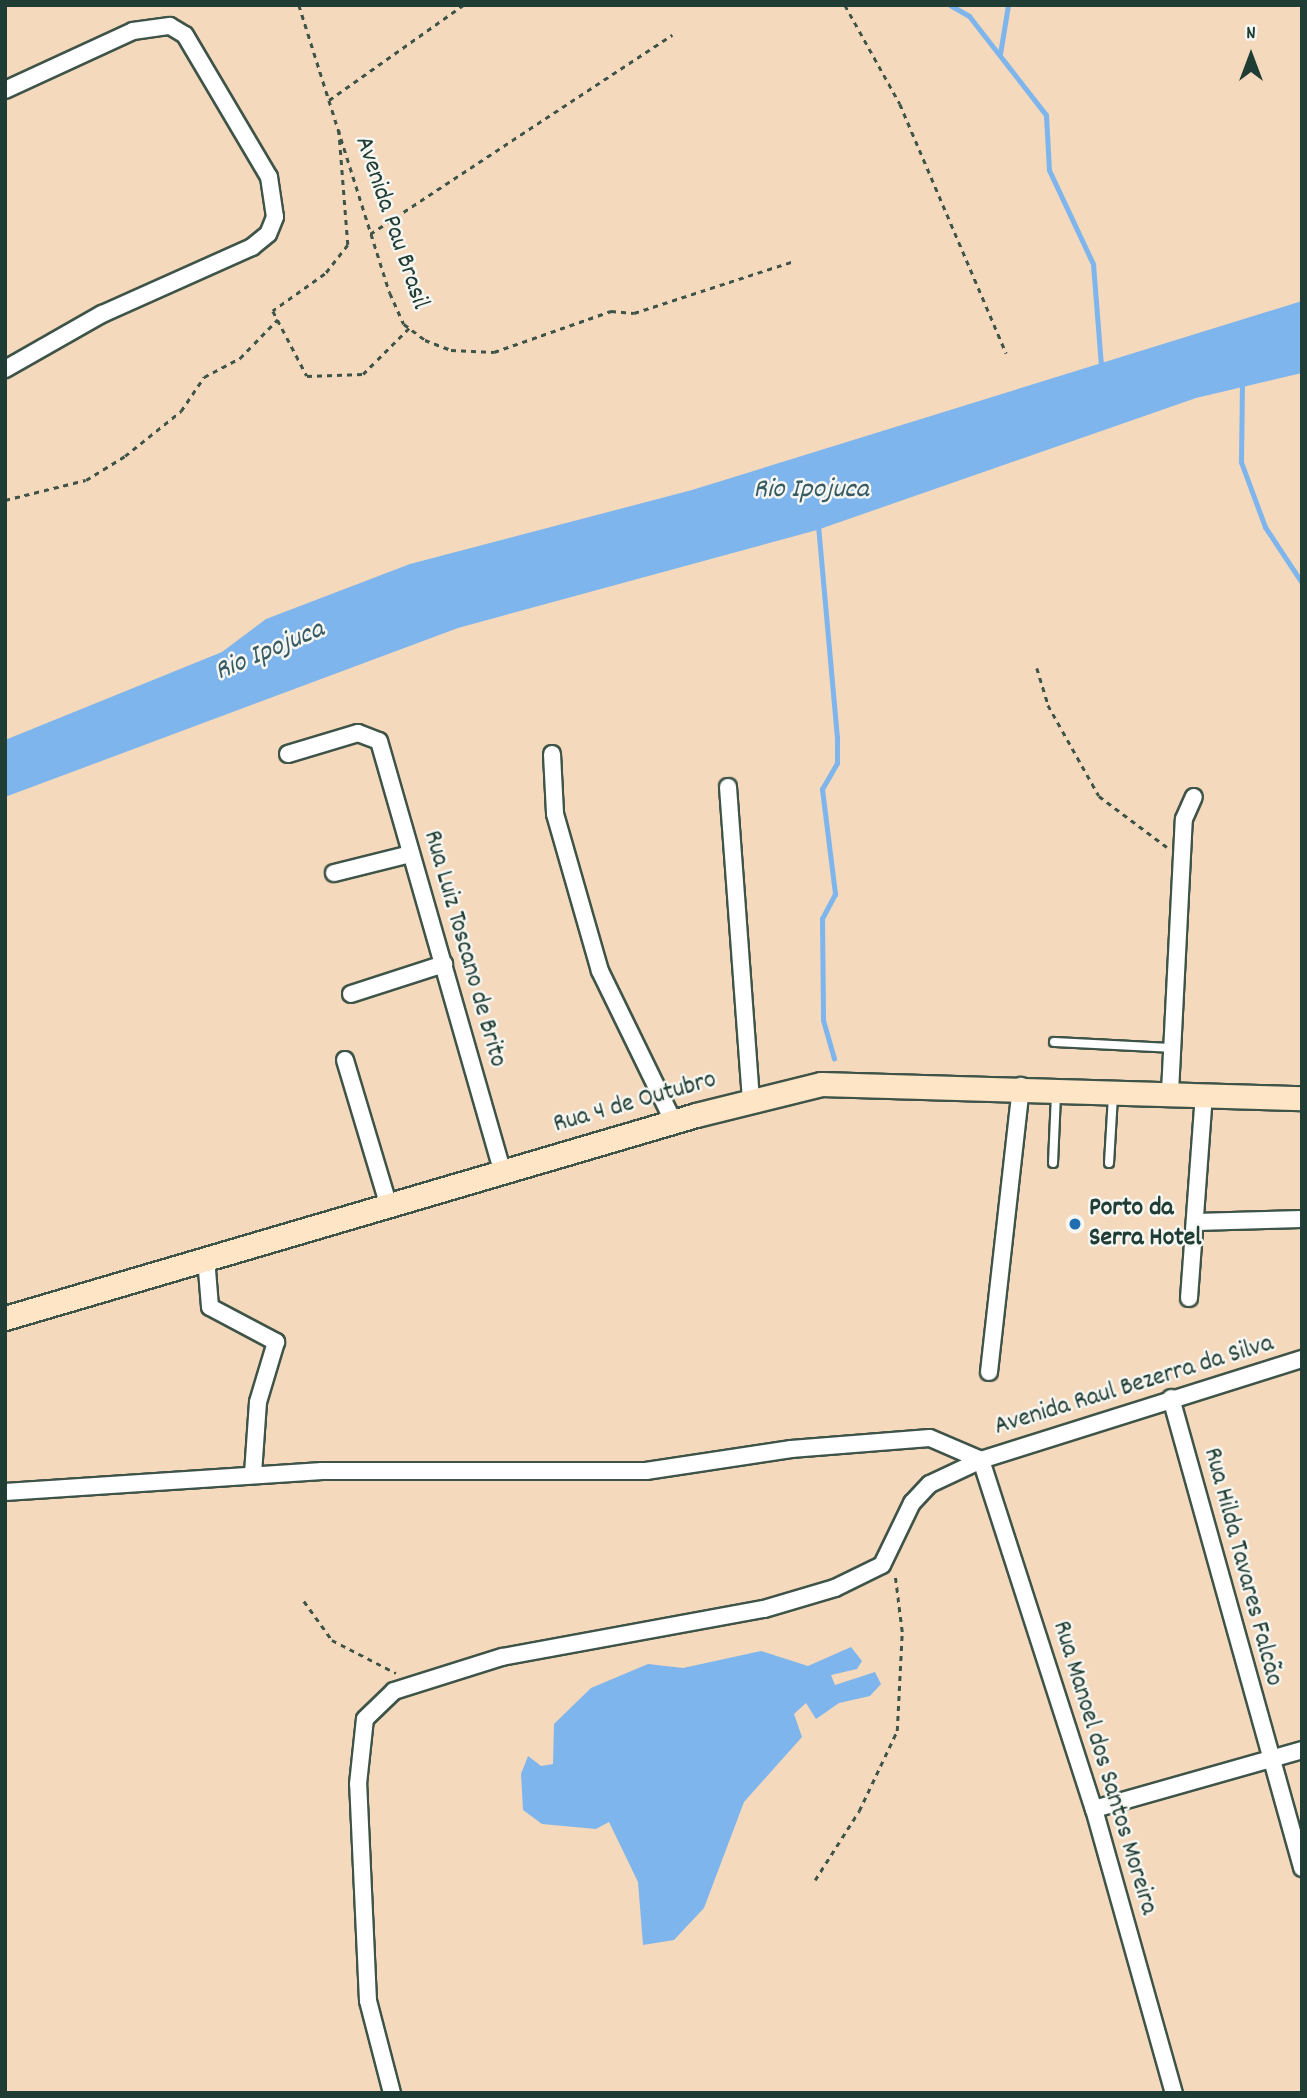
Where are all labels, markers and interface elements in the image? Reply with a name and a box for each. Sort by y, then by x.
north arrow [1216,21,1286,91]
text: N [1246,21,1256,48]
street label: Avenida Pau Brasil [347,132,435,314]
water label: Rio Ipojuca [753,474,869,508]
water label: Rio Ipojuca [210,614,330,690]
street label: Rua Luiz Toscano de Brito [415,827,513,1071]
street label: Rua 4 de Outubro [550,1065,720,1141]
place label: Porto da Serra Hotel [1089,1193,1201,1254]
marker: Porto da Serra Hotel [1067,1216,1083,1232]
street label: Avenida Raul Bezerra da Silva [991,1329,1277,1443]
street label: Rua Hilda Tavares Falcão [1195,1445,1289,1689]
street label: Rua Manoel dos Santos Moreira [1044,1617,1164,1919]

